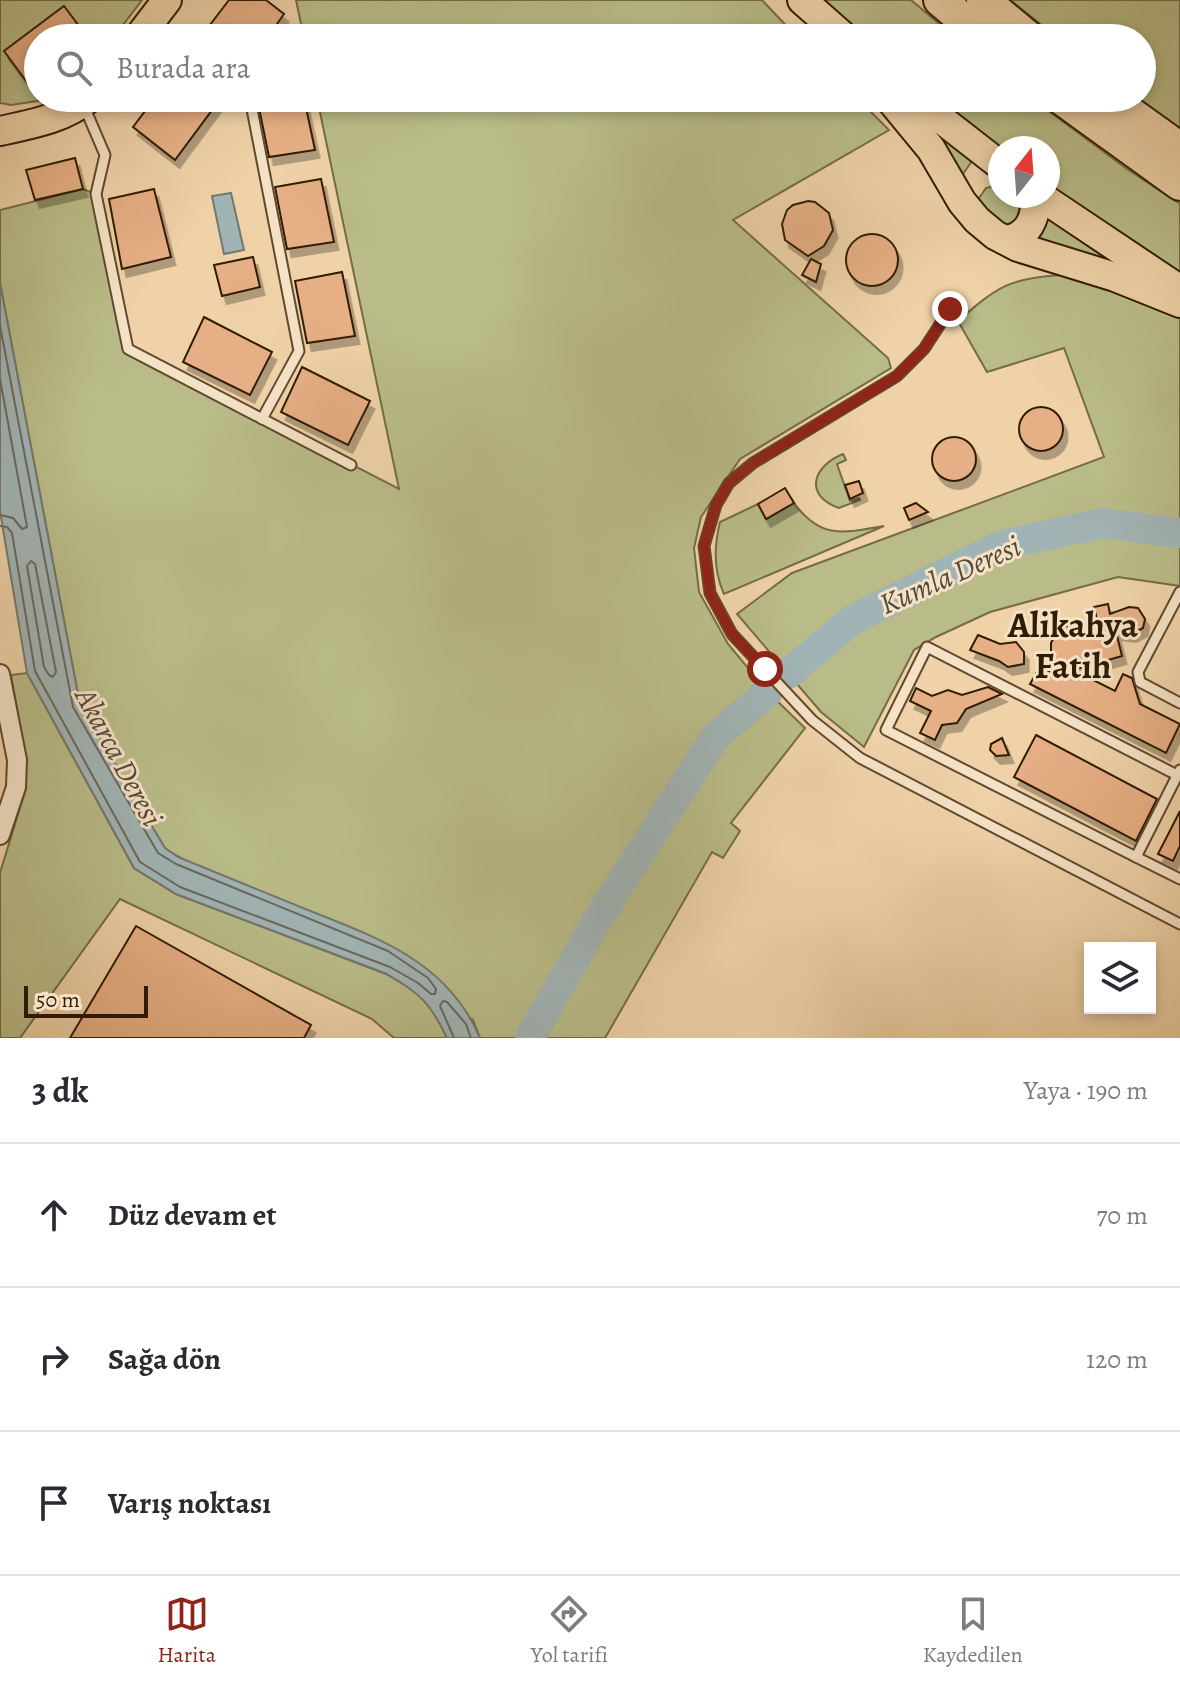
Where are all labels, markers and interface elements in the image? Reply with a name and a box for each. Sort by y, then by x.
search box [24,24,1156,112]
icon: search [52,46,96,90]
text: Burada ara [116,48,251,88]
north arrow [988,136,1060,208]
route end [932,291,968,327]
water label: Kumla Deresi [873,526,1027,624]
district label: Alikahya Fatih [1007,600,1139,690]
route start [747,651,783,687]
water label: Akarca Deresi [65,679,172,833]
map controls [1084,942,1156,1014]
button: layers [1084,942,1156,1014]
scale bar [24,982,148,1018]
text: 50 m [36,985,80,1015]
text: 3 dk [32,1067,88,1114]
text: Yaya · 190 m [1024,1073,1148,1108]
icon: ahead [32,1193,76,1237]
text: Düz devam et [108,1195,276,1235]
text: 70 m [1096,1198,1148,1233]
icon: right [32,1337,76,1381]
text: Sağa dön [108,1339,221,1379]
text: 120 m [1086,1342,1148,1377]
icon: arrive [32,1481,76,1525]
text: Varış noktası [108,1483,271,1523]
tab: Harita [157,1592,216,1670]
tab: Yol tarifi [531,1592,608,1670]
tab: Kaydedilen [923,1592,1023,1670]

